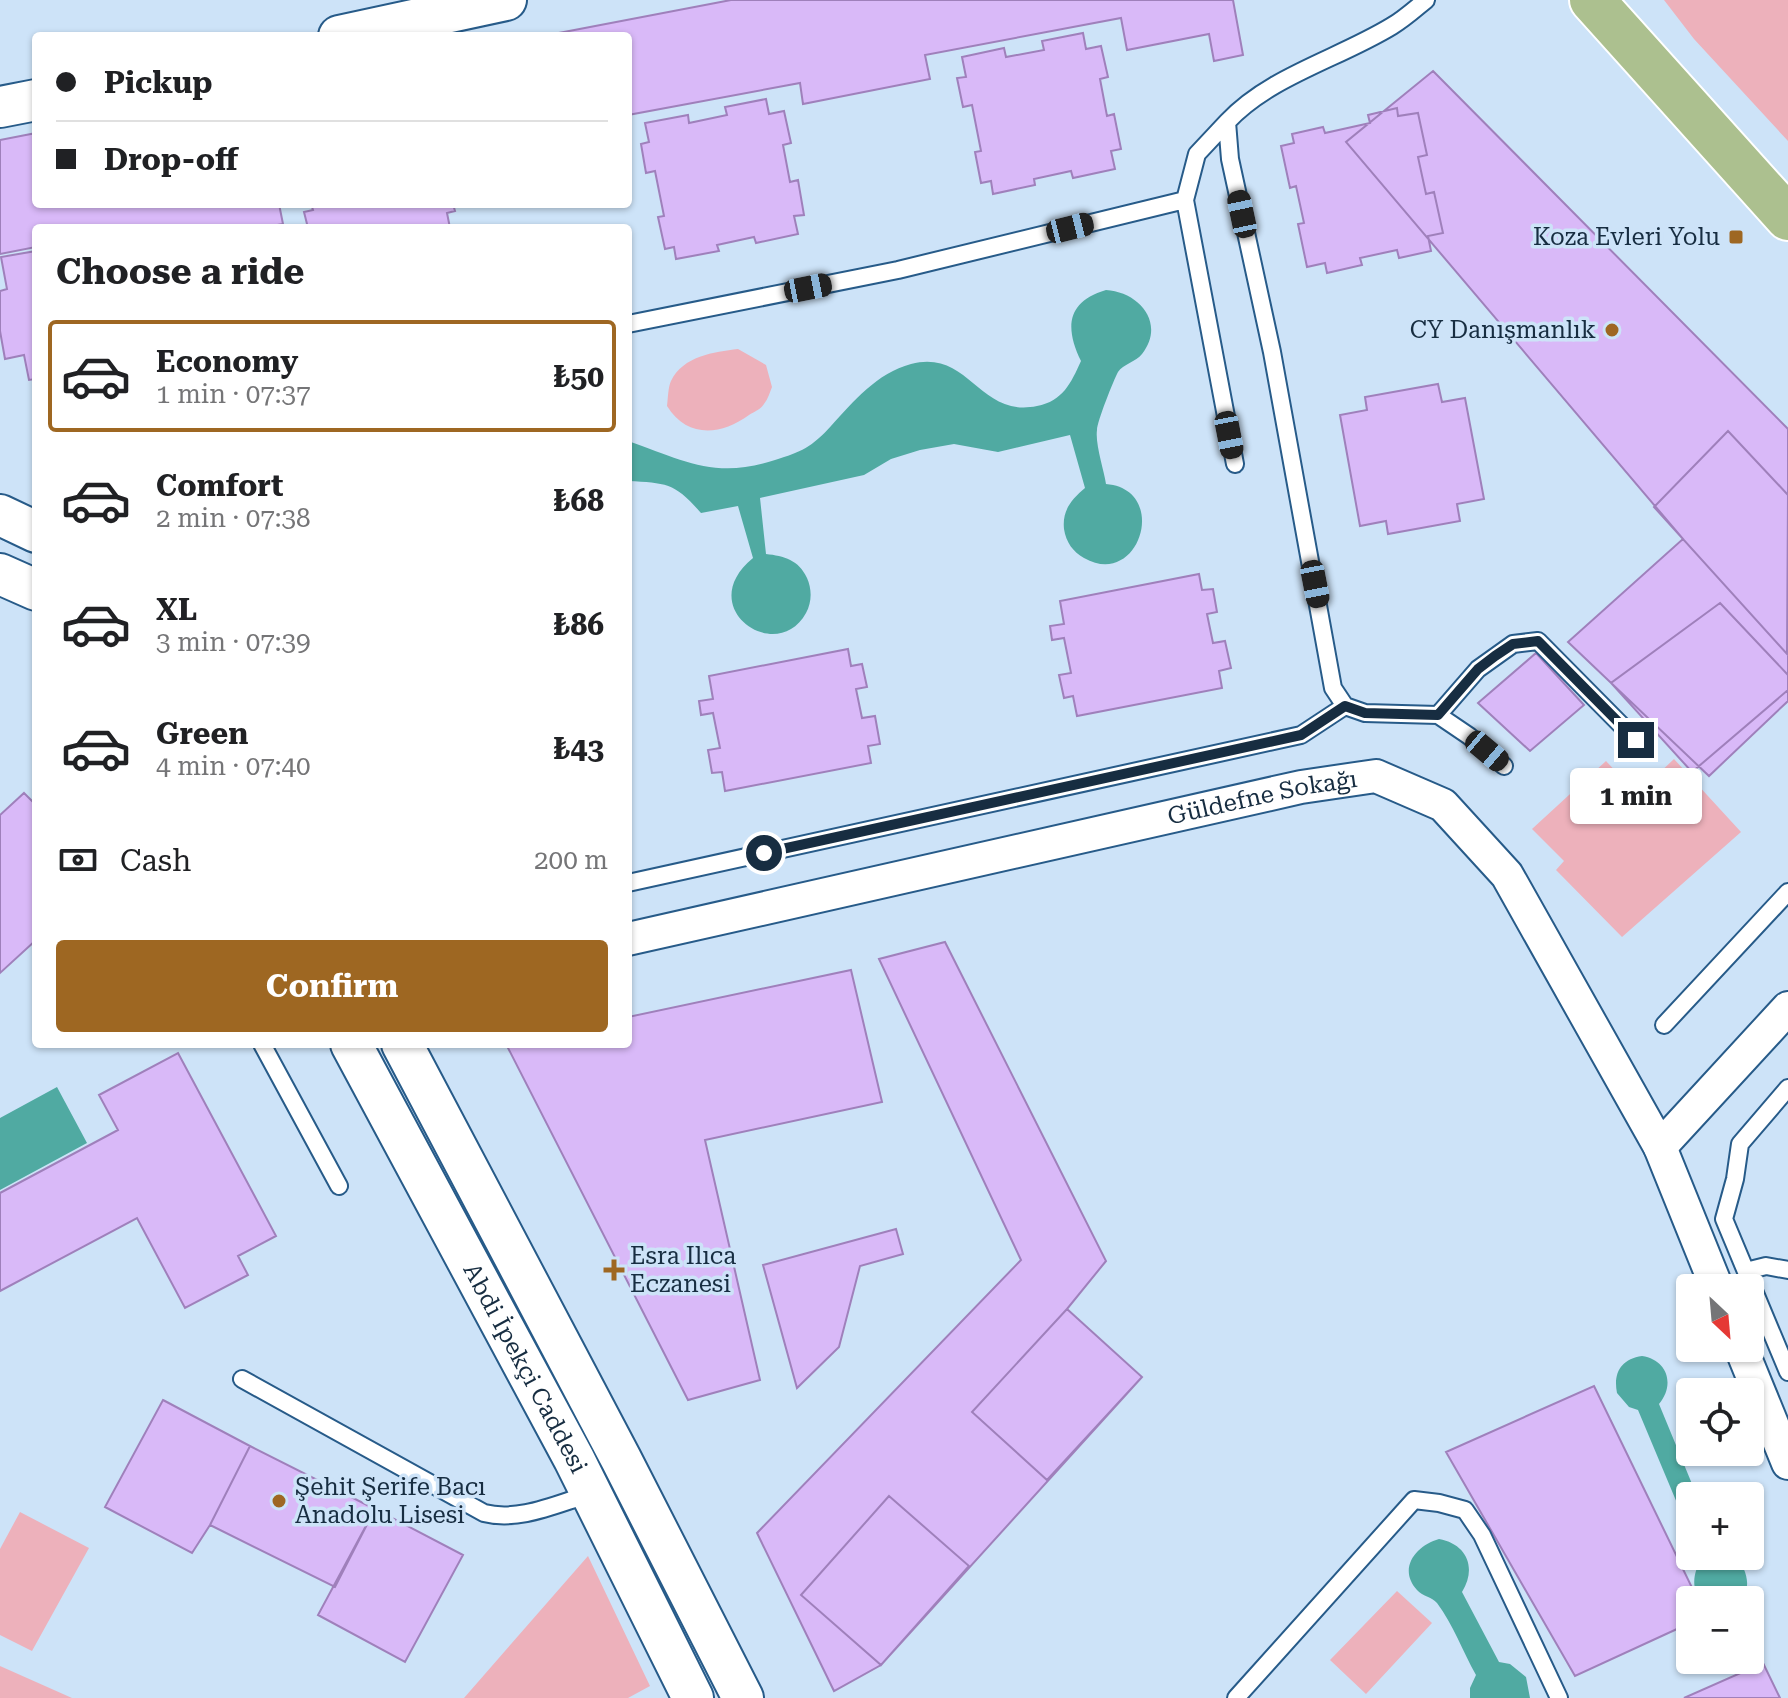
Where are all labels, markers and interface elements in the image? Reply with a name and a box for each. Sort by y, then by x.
text: Pickup [104,65,212,100]
text: Drop-off [104,142,238,177]
car [1225,188,1259,240]
car [1044,211,1096,245]
place label: Koza Evleri Yolu [1533,223,1720,251]
marker: Koza Evleri Yolu [1727,228,1745,246]
text: Choose a ride [56,251,304,293]
car [782,272,834,304]
place label: CY Danışmanlık [1410,316,1596,344]
marker: CY Danışmanlık [1603,321,1621,339]
icon: car [60,340,132,412]
text: Economy [156,344,298,379]
text: ₺50 [554,359,604,394]
text: 1 min · 07:37 [156,379,311,409]
car [1213,409,1245,461]
icon: car [60,464,132,536]
text: Comfort [156,468,283,503]
text: ₺68 [554,483,604,518]
text: 2 min · 07:38 [156,503,311,533]
car [1299,558,1331,610]
icon: car [60,588,132,660]
text: XL [156,592,197,627]
text: ₺86 [554,607,604,642]
text: 3 min · 07:39 [156,627,311,657]
icon: car [60,712,132,784]
text: Green [156,716,248,751]
route end [1618,722,1654,758]
car [1461,726,1513,776]
text: ₺43 [554,731,604,766]
text: 4 min · 07:40 [156,751,311,781]
street label: Güldefne Sokağı [1165,765,1359,831]
callout: 1 min [1570,768,1702,824]
text: 1 min [1600,781,1672,811]
route start [746,835,782,871]
icon: cash [56,838,100,882]
text: Cash [120,843,191,878]
text: 200 m [534,845,608,875]
button: Confirm [56,940,608,1032]
place label: Esra Ilıca Eczanesi [630,1242,736,1298]
street label: Abdi İpekçi Caddesi [457,1258,593,1478]
marker: Esra Ilıca Eczanesi [605,1261,623,1279]
north arrow [1676,1274,1764,1362]
map controls [1676,1274,1764,1674]
button: locate [1676,1378,1764,1466]
place label: Şehit Şerife Bacı Anadolu Lisesi [295,1473,486,1529]
button: + [1676,1482,1764,1570]
marker: Şehit Şerife Bacı Anadolu Lisesi [270,1492,288,1510]
button: − [1676,1586,1764,1674]

